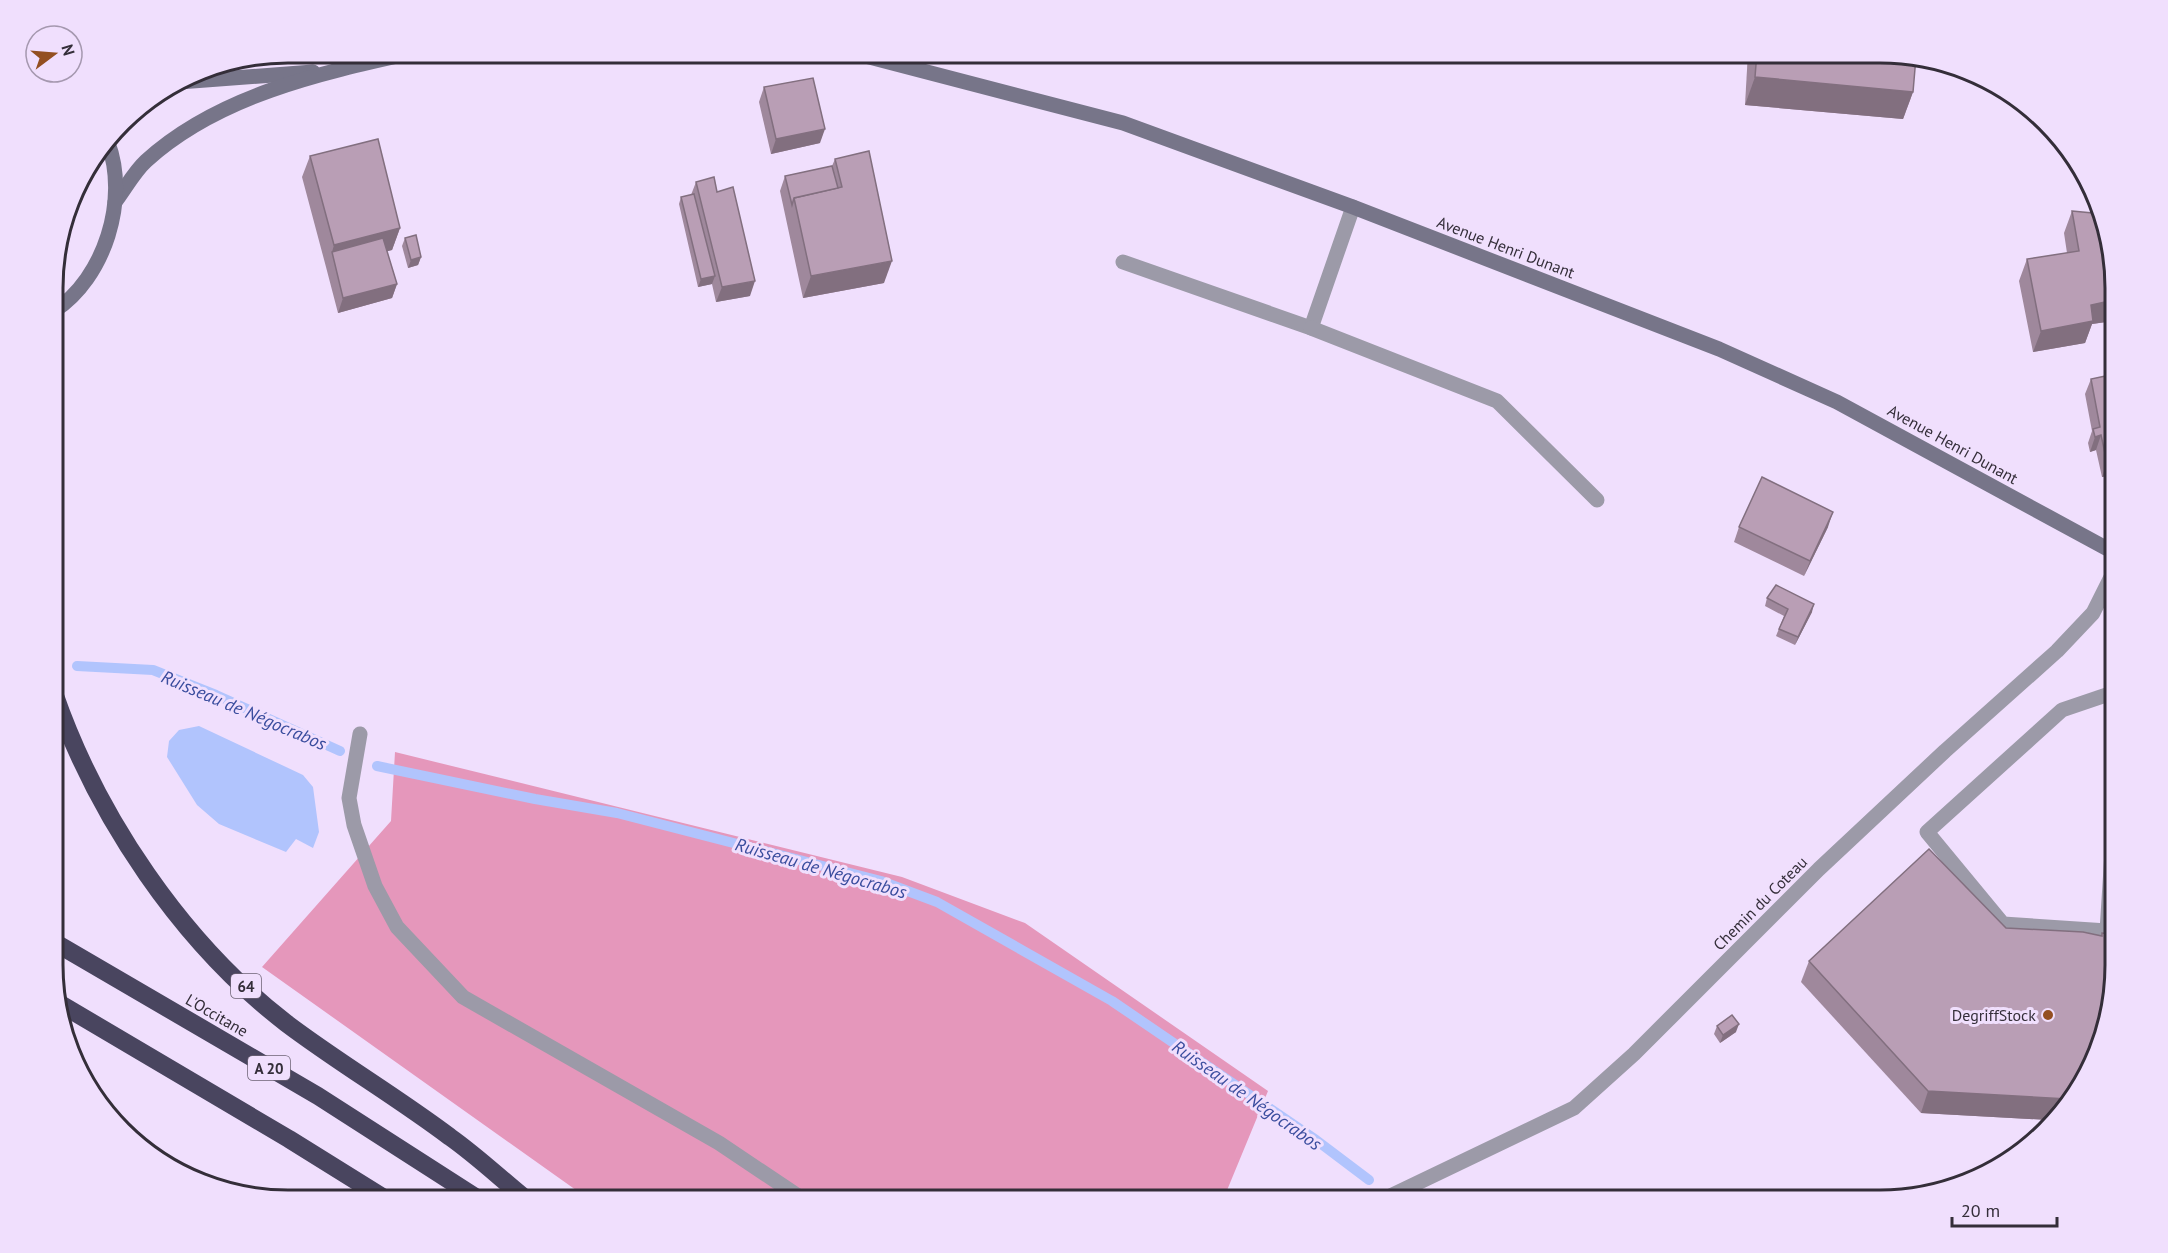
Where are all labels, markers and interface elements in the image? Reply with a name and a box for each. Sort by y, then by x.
north arrow [24,24,84,84]
text: N [57,42,79,58]
street label: Avenue Henri Dunant [1434,212,1578,283]
street label: Avenue Henri Dunant [1884,400,2022,488]
water label: Ruisseau de Négocrabos [158,665,331,756]
water label: Ruisseau de Négocrabos [733,833,910,904]
street label: Chemin du Coteau [1709,852,1811,954]
road number: 64 [231,974,261,998]
street label: L'Occitane [182,989,252,1041]
place label: DegriffStock [1952,1005,2036,1025]
marker: DegriffStock [2041,1008,2055,1022]
water label: Ruisseau de Négocrabos [1168,1035,1327,1156]
road number: A 20 [248,1056,290,1080]
scale bar [1952,1190,2057,1228]
text: 20 m [1961,1199,2000,1222]

